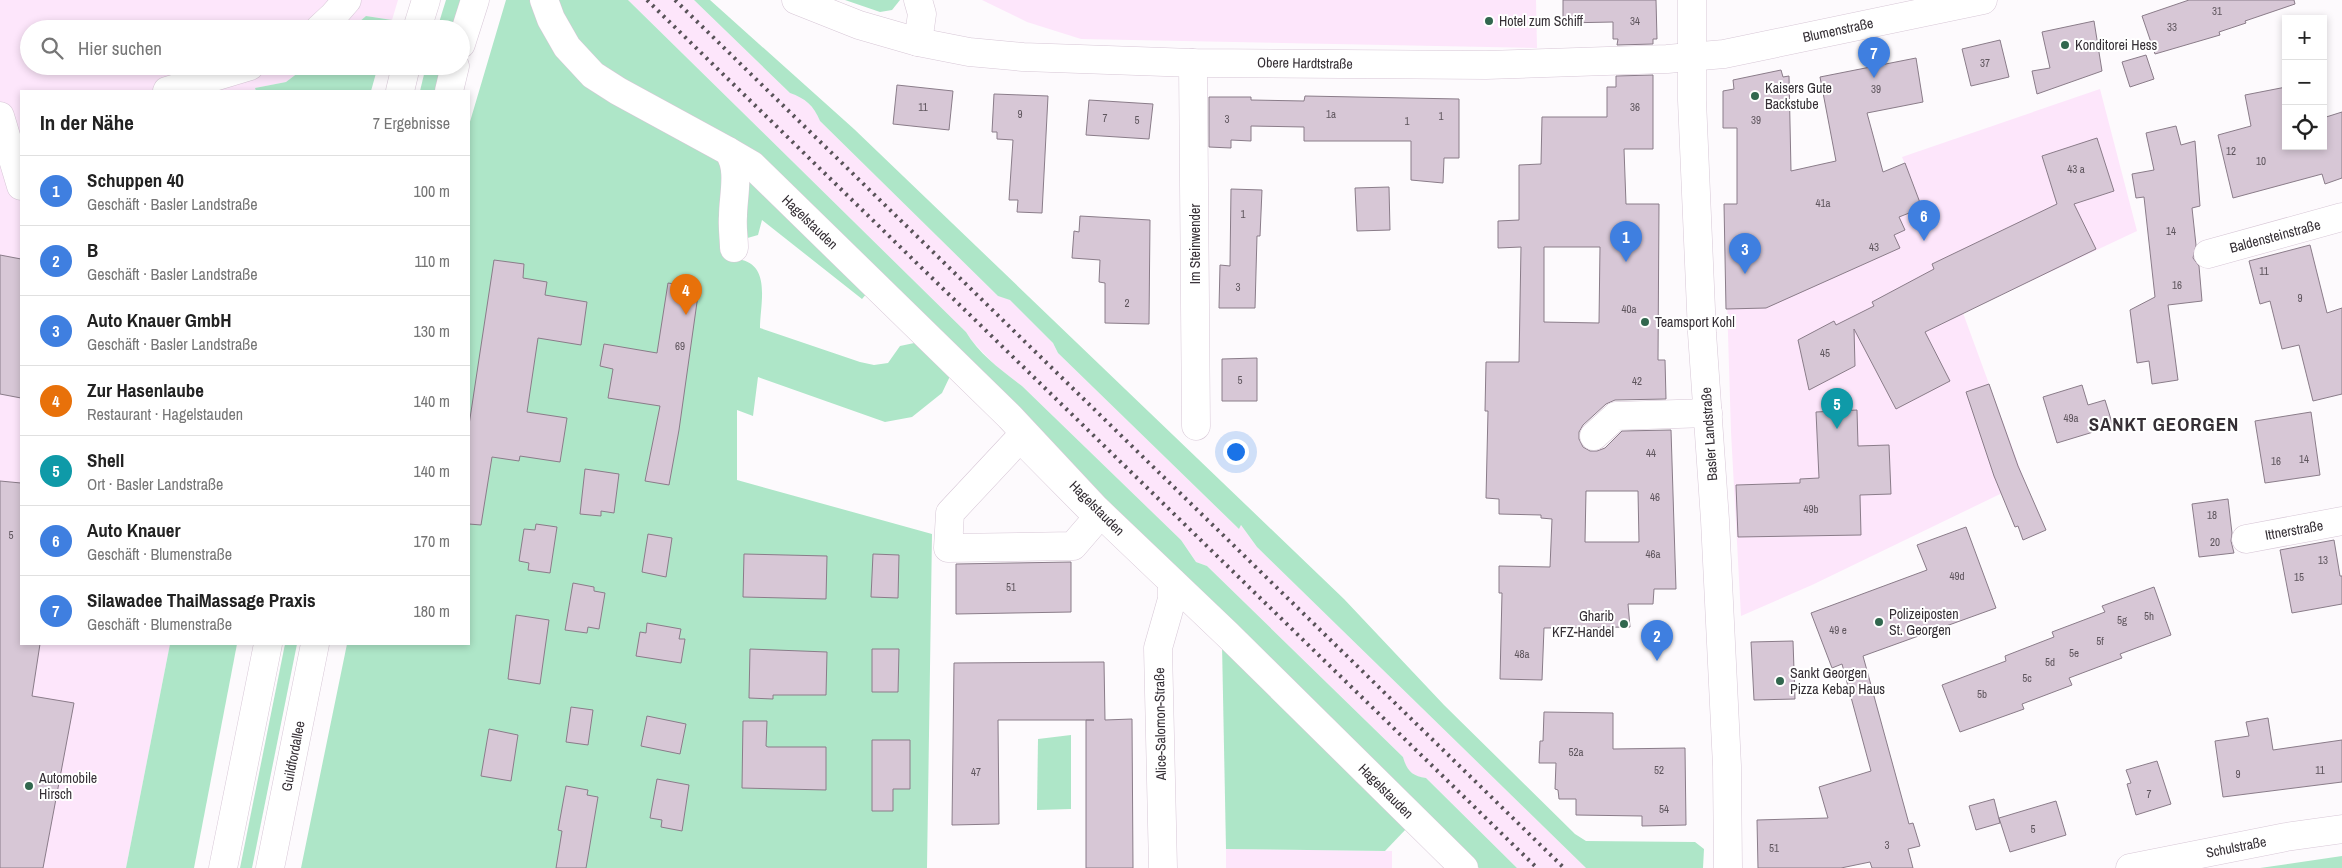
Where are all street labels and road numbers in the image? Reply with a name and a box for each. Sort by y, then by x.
street label: Blumenstraße [1801,14,1875,46]
street label: Obere Hardtstraße [1257,53,1353,73]
street label: Hagelstauden [778,191,842,253]
street label: Im Steinwender [1186,204,1204,284]
street label: Baldensteinstraße [2228,215,2322,257]
street label: Basler Landstraße [1697,387,1721,481]
street label: Hagelstauden [1066,477,1128,539]
street label: Ittnerstraße [2264,516,2324,544]
street label: Alice-Salomon-Straße [1150,667,1170,782]
street label: Guildfordallee [277,719,309,793]
street label: Hagelstauden [1355,760,1417,822]
street label: Schulstraße [2204,832,2268,862]

